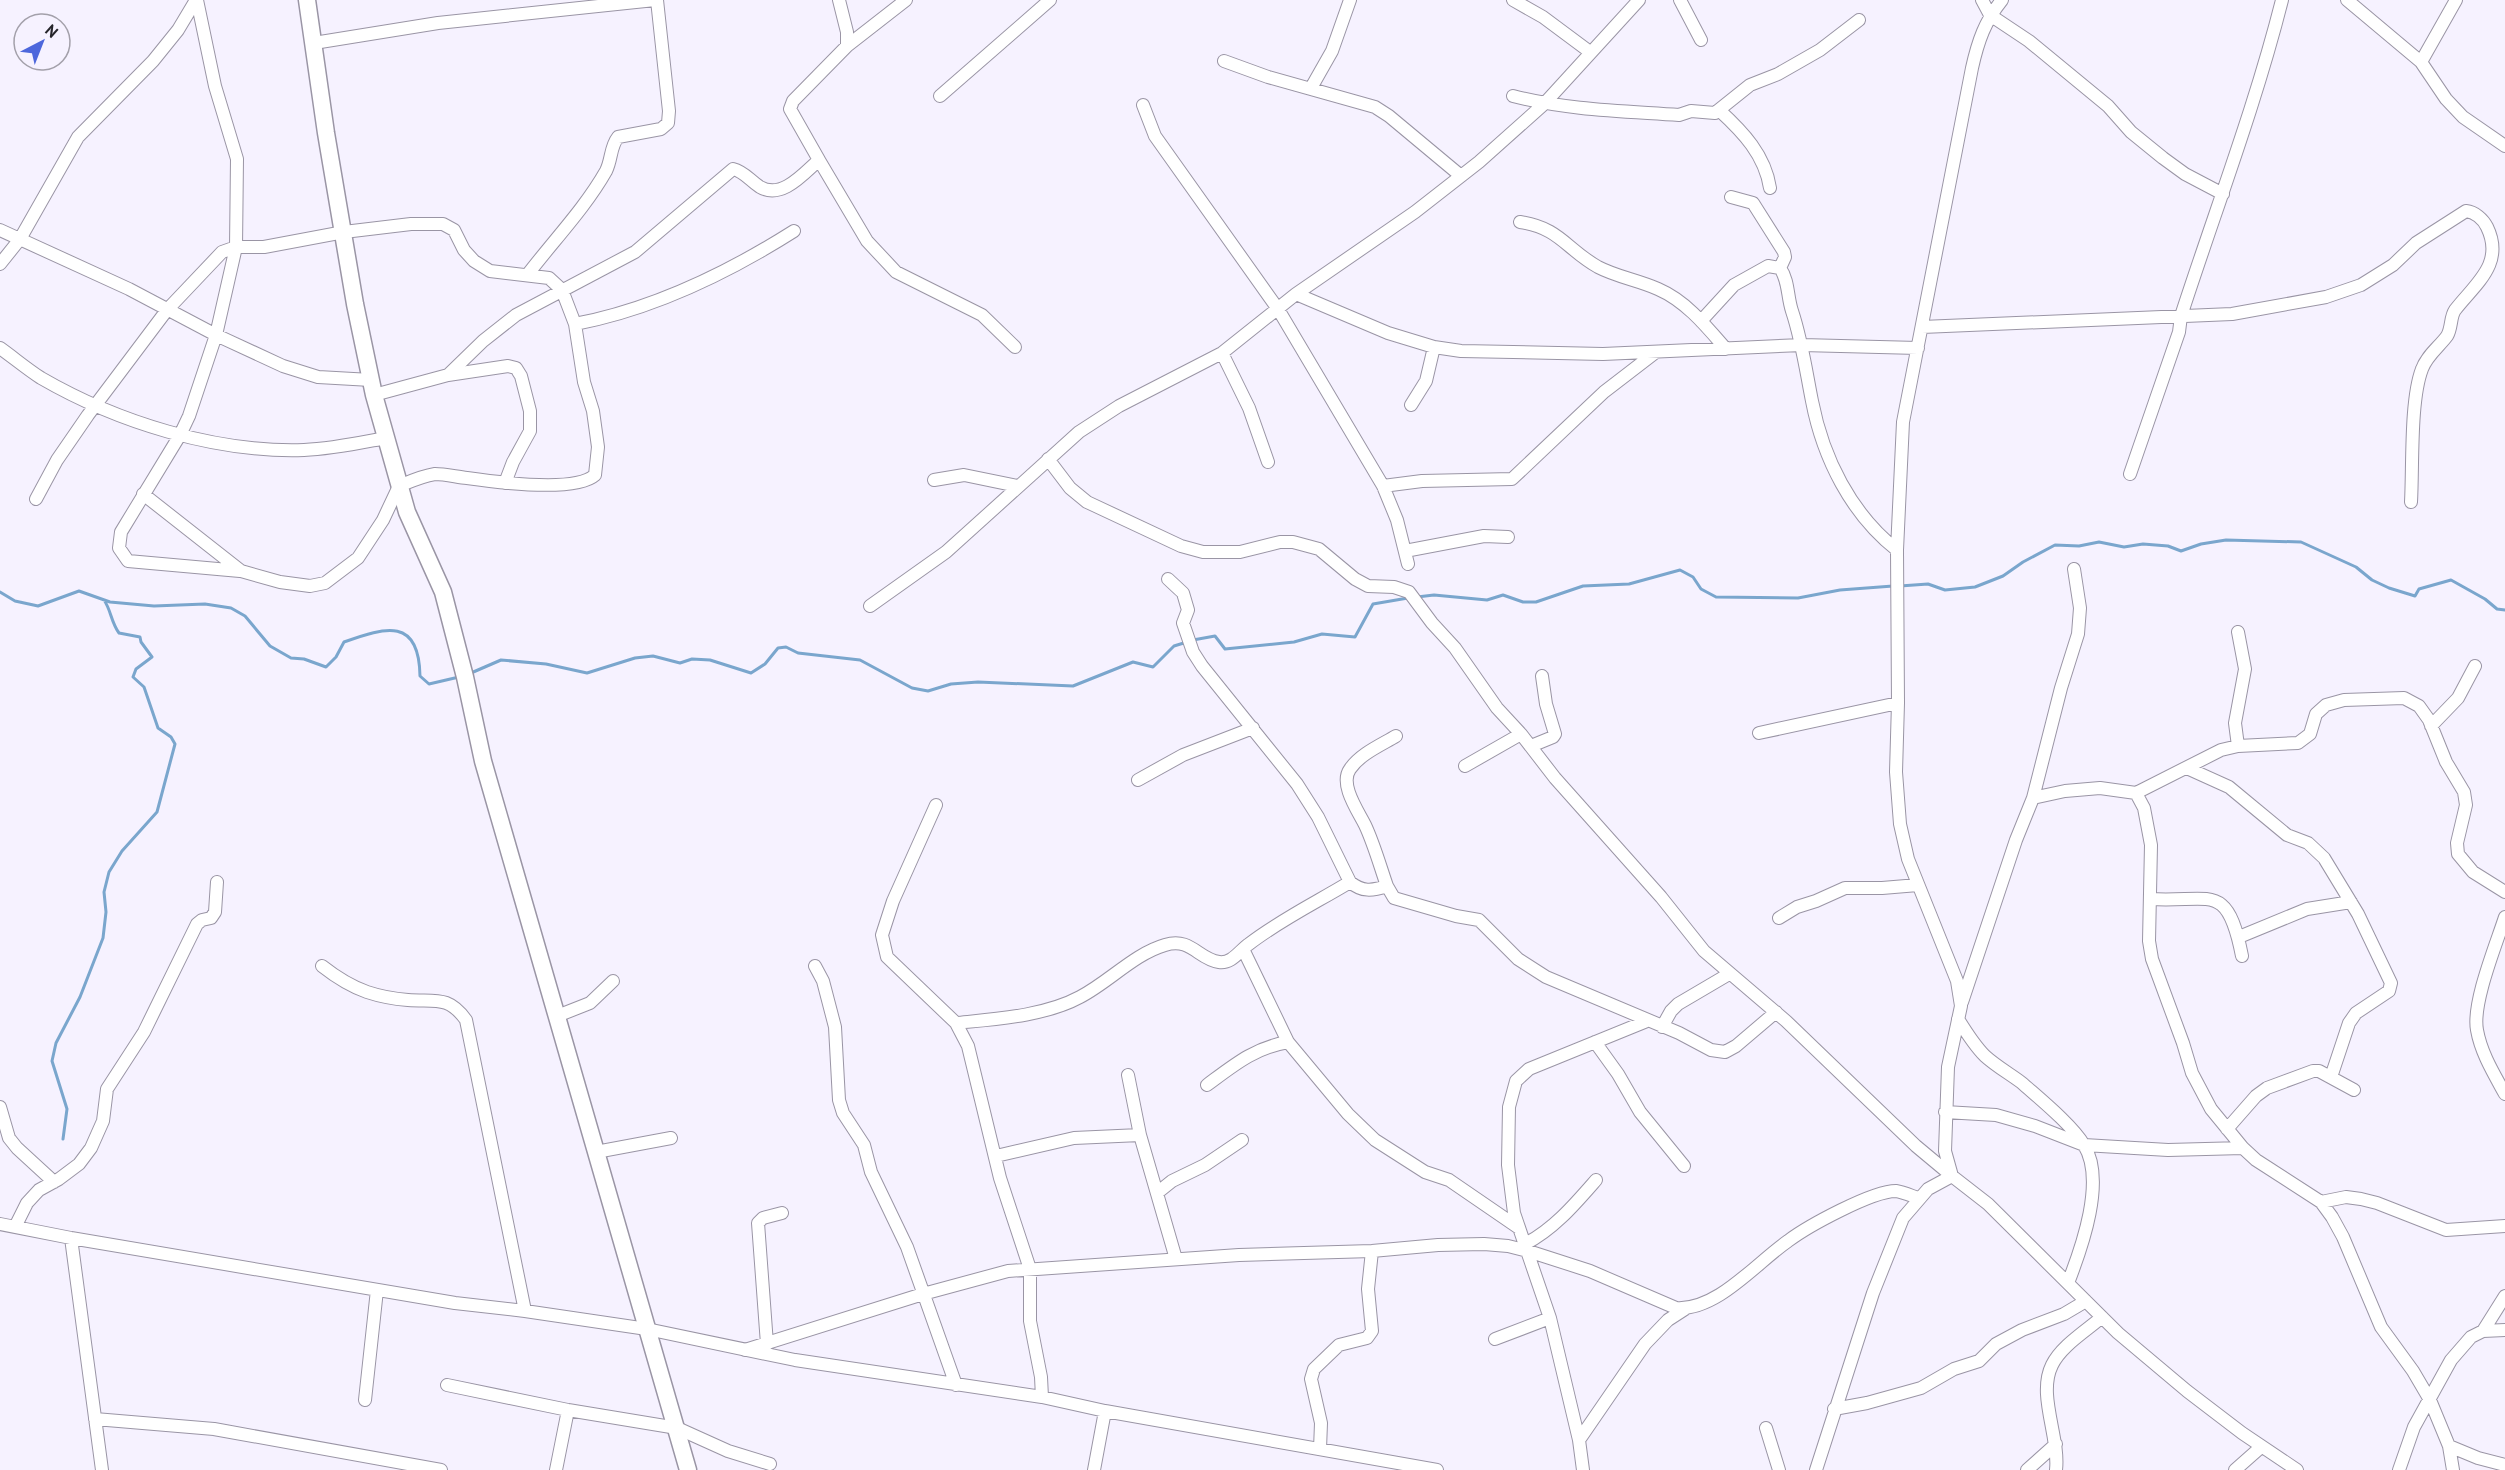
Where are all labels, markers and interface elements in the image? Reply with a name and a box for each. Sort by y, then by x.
north arrow [12,12,72,72]
text: N [41,20,63,42]

